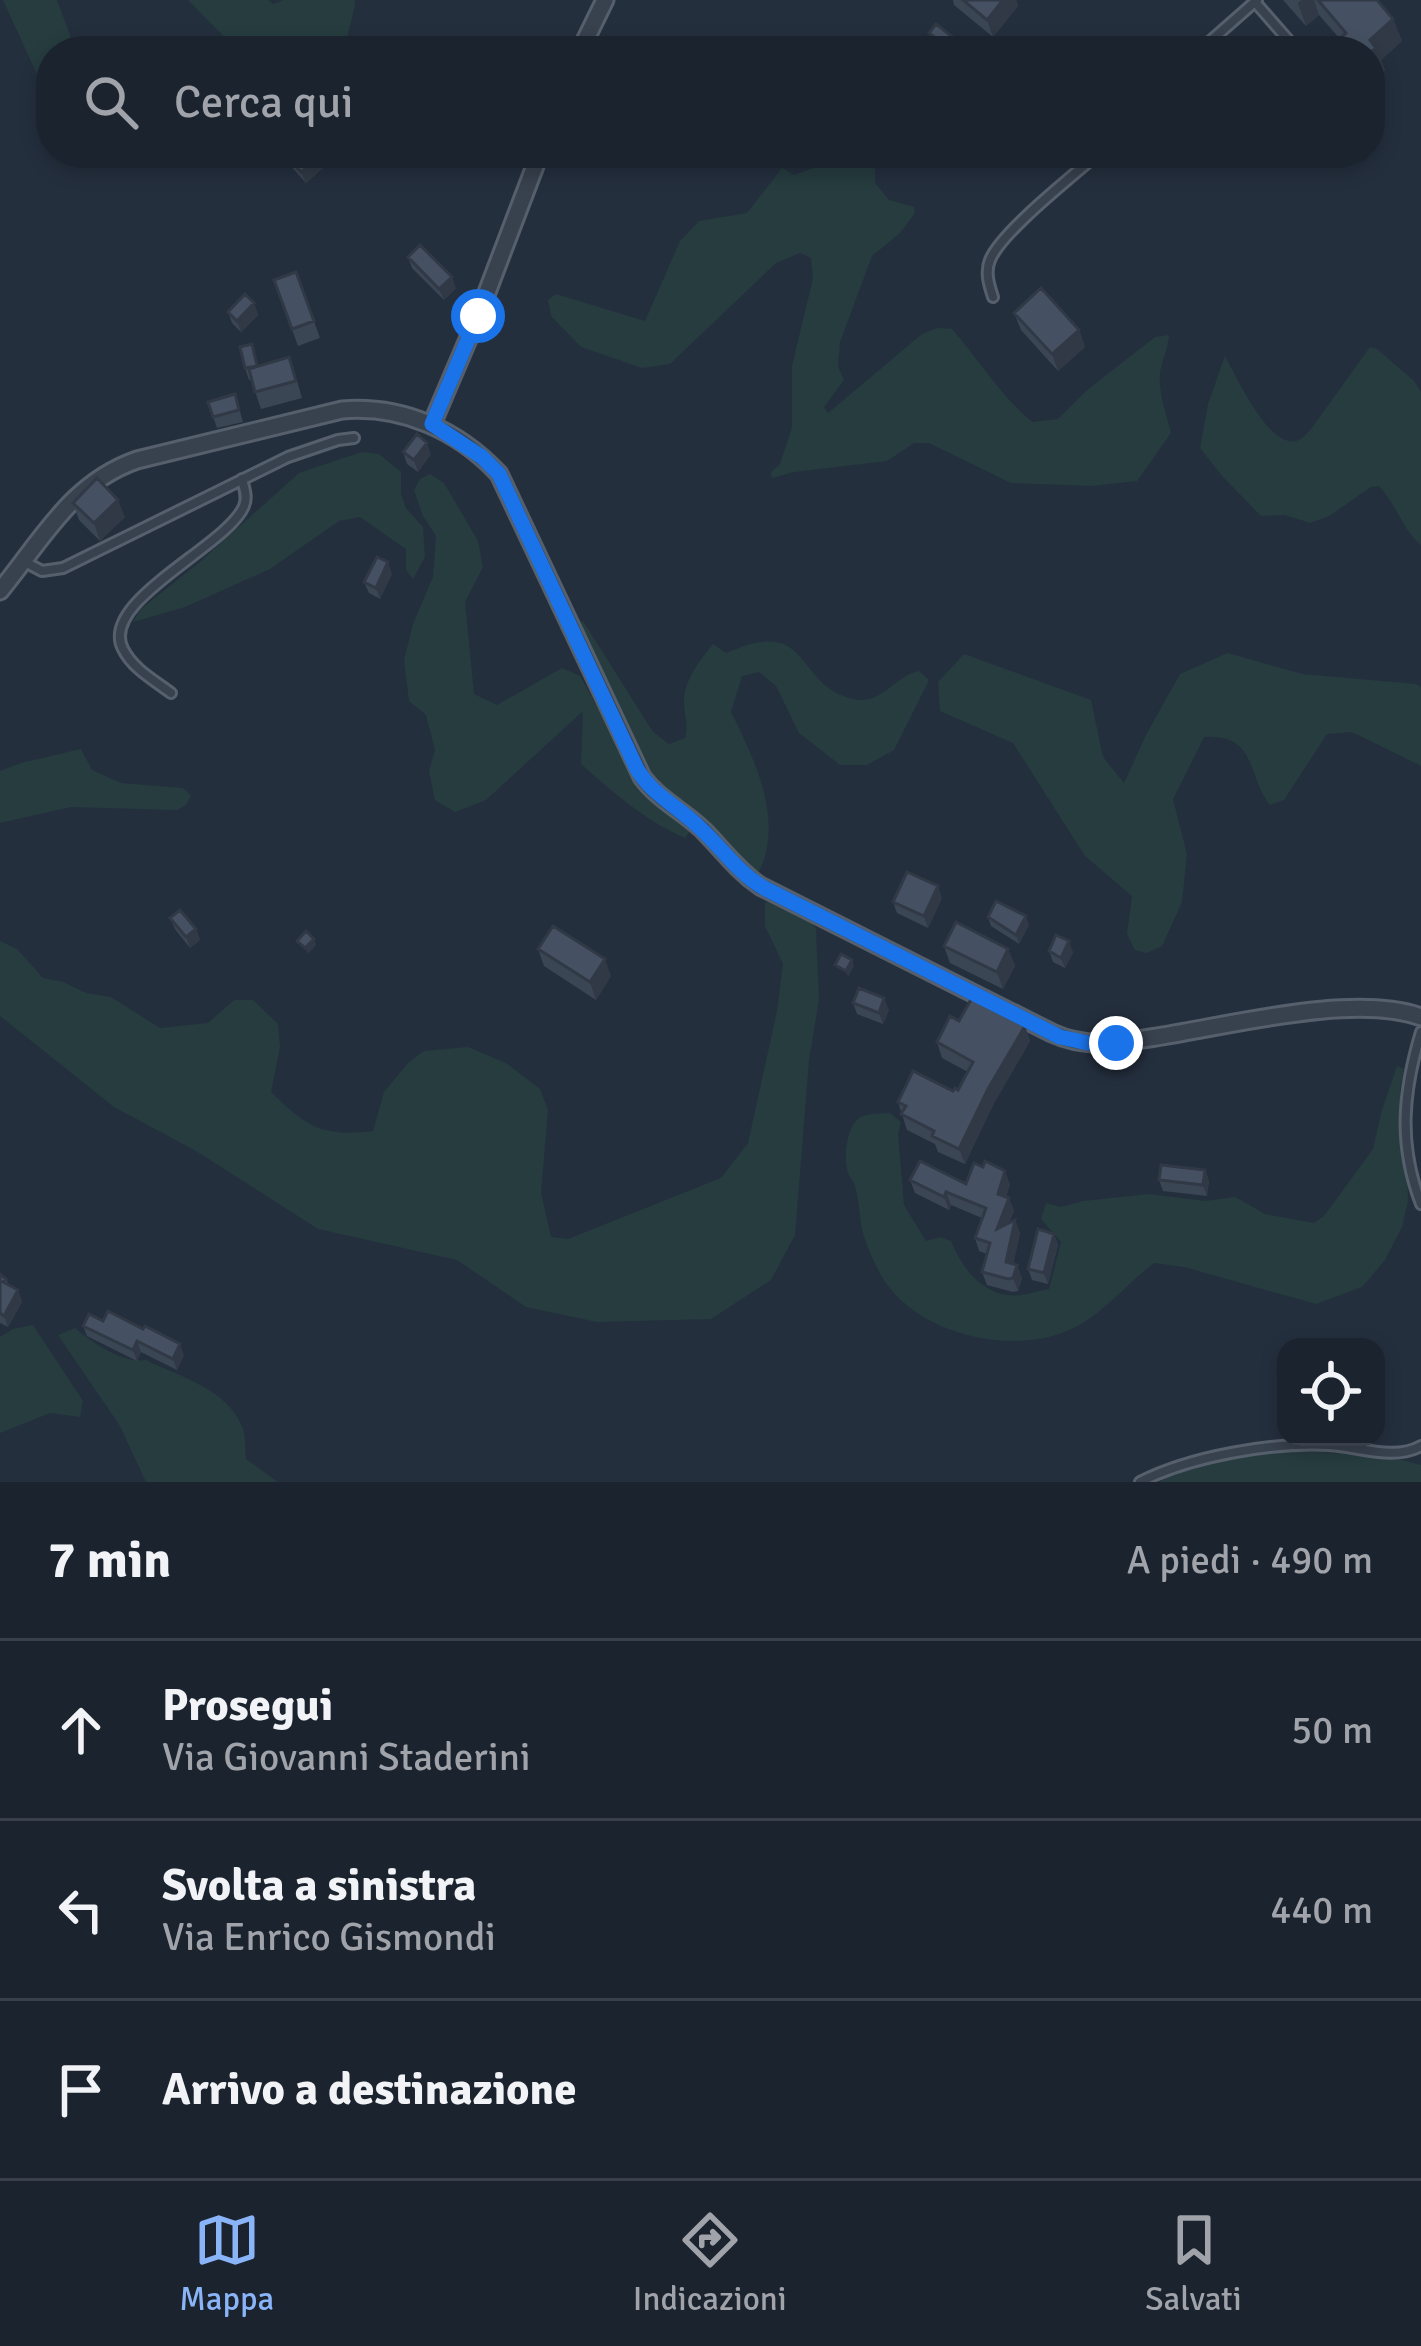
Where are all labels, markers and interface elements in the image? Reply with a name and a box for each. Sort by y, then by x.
search box [36,36,1385,168]
icon: search [78,69,144,135]
text: Cerca qui [174,75,353,130]
route start [451,289,505,343]
route end [1089,1016,1143,1070]
map controls [1277,1338,1385,1446]
button: locate [1277,1338,1385,1446]
text: 7 min [48,1529,171,1592]
text: A piedi · 490 m [1127,1536,1373,1584]
text: Prosegui [162,1678,333,1733]
icon: ahead [48,1697,114,1763]
text: 50 m [1291,1706,1373,1754]
text: Via Giovanni Staderini [162,1733,531,1781]
text: Svolta a sinistra [162,1858,476,1913]
icon: left [48,1877,114,1943]
text: 440 m [1270,1886,1373,1934]
text: Via Enrico Gismondi [162,1913,496,1961]
icon: arrive [48,2057,114,2123]
text: Arrivo a destinazione [162,2062,577,2117]
tab: Mappa [179,2207,274,2320]
tab: Indicazioni [633,2207,787,2320]
tab: Salvati [1145,2207,1242,2320]

